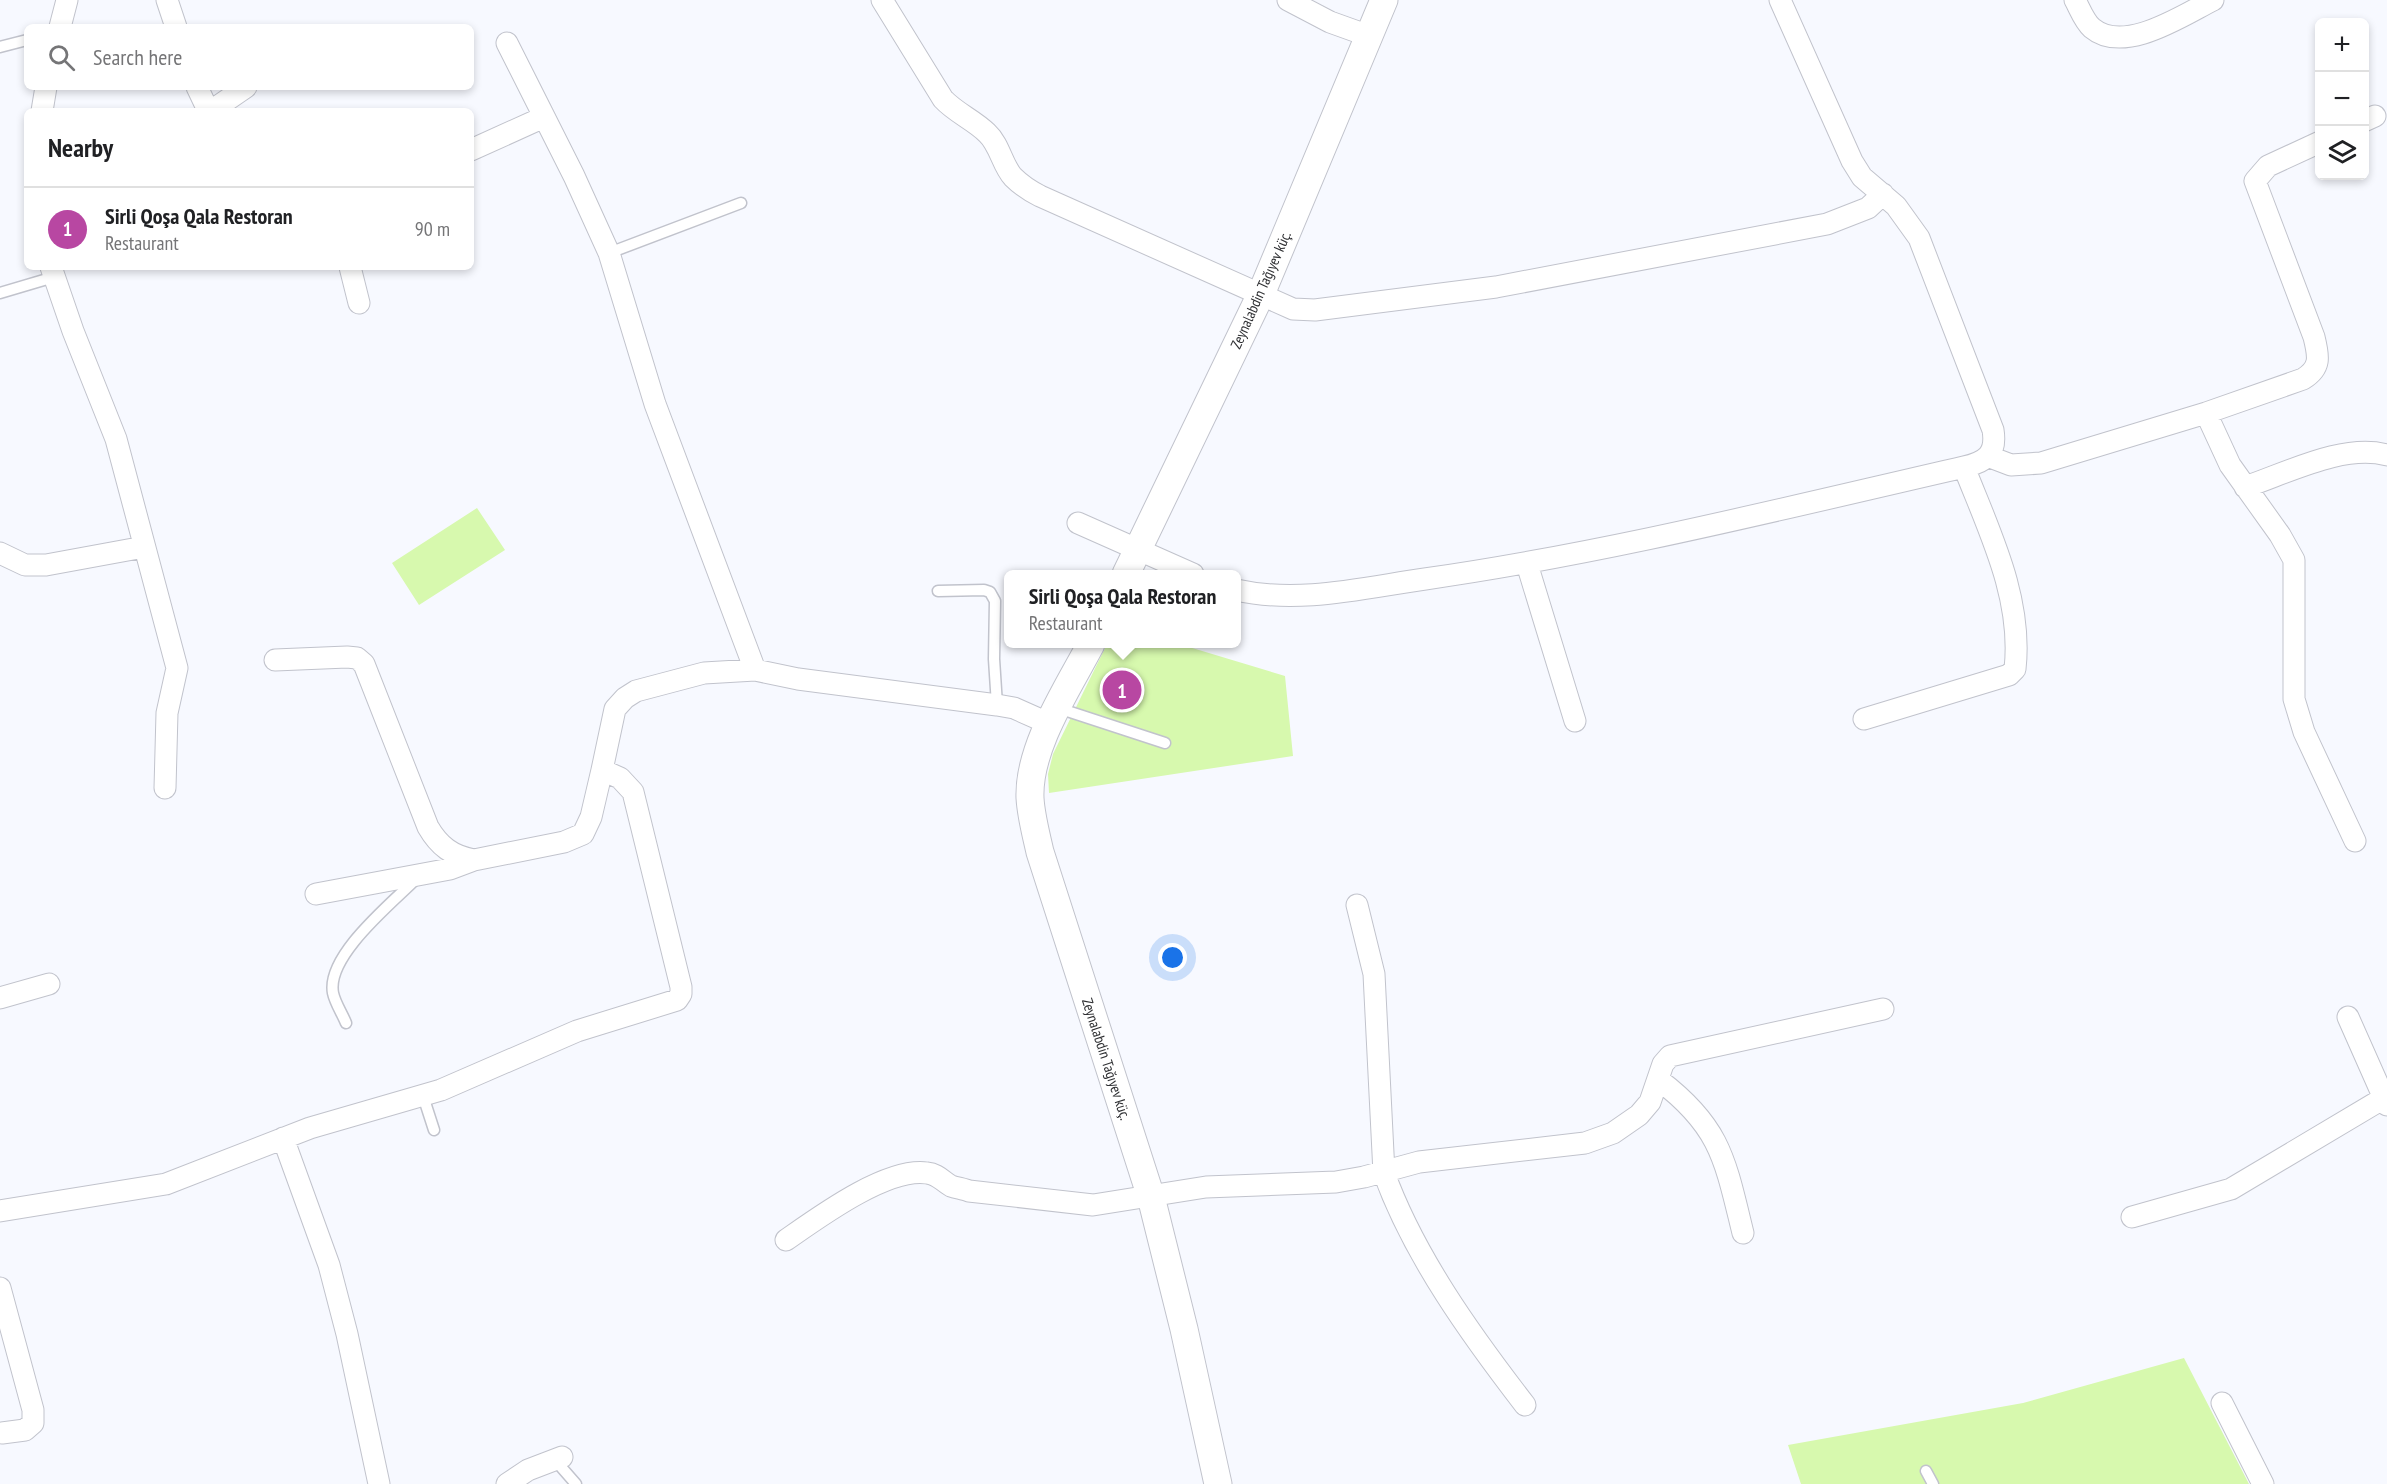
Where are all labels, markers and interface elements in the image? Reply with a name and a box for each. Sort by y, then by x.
map controls [2315,18,2369,180]
button: + [2315,18,2369,72]
search box [24,24,474,90]
icon: search [45,41,78,74]
text: Search here [93,43,182,71]
button: − [2315,72,2369,126]
button: layers [2315,126,2369,180]
text: Nearby [48,131,113,164]
text: Sirli Qoşa Qala Restoran [105,202,293,230]
text: 1 [63,216,72,242]
text: 90 m [415,216,450,242]
street label: Zeynalabdin Tağıyev küç. [1226,228,1295,352]
text: Restaurant [105,230,179,256]
popup [1004,570,1241,648]
text: Sirli Qoşa Qala Restoran [1029,582,1216,610]
text: Restaurant [1029,610,1102,636]
pin: 1 [1102,668,1142,712]
your location [1158,943,1187,972]
street label: Zeynalabdin Tağıyev küç. [1078,996,1135,1122]

